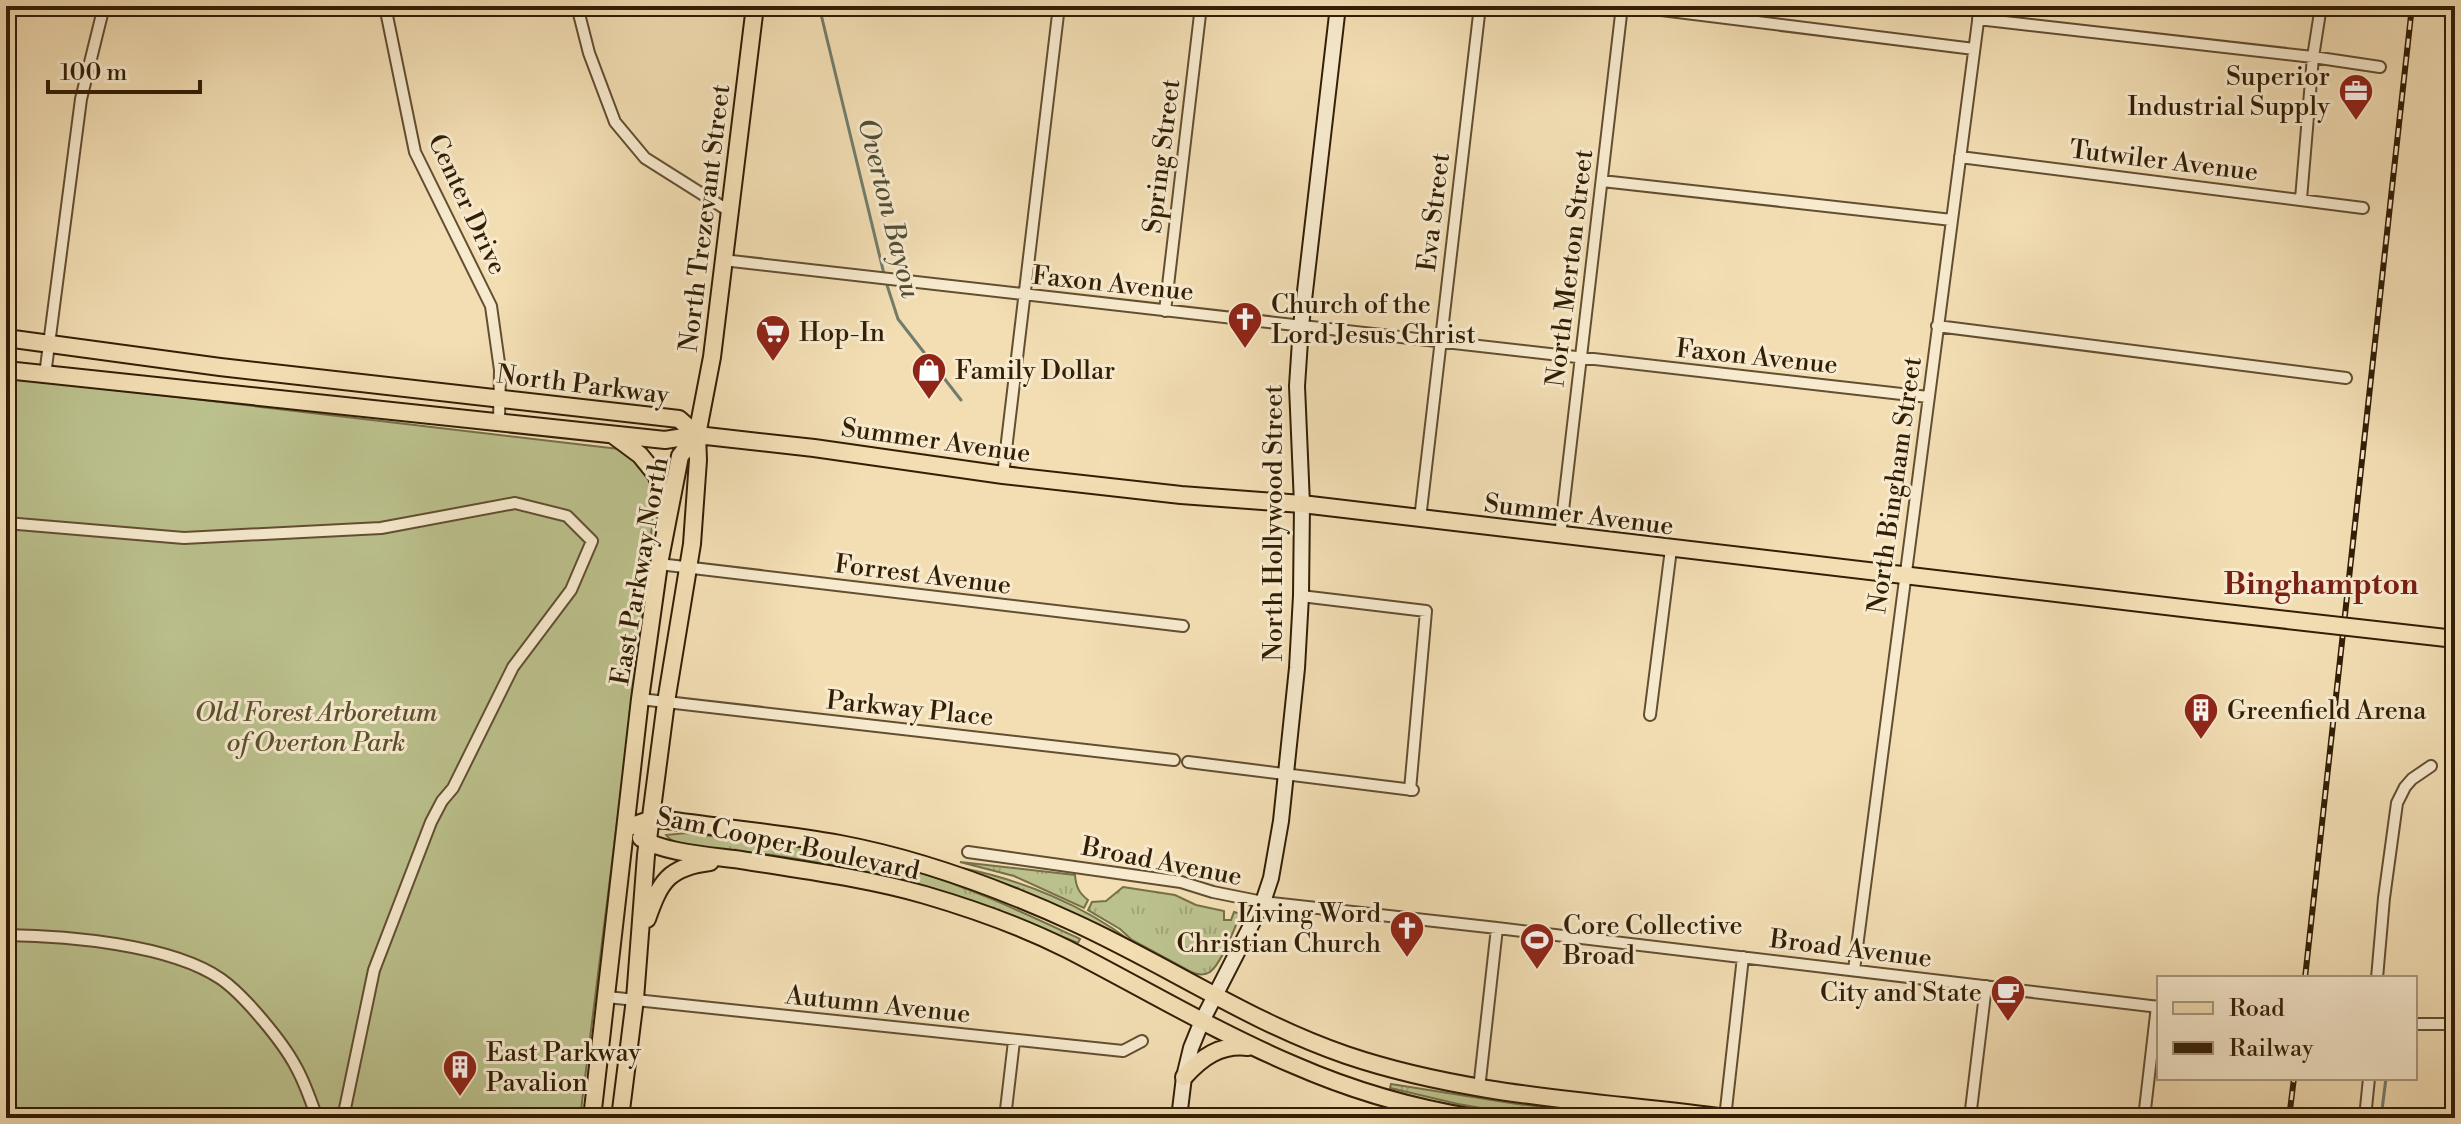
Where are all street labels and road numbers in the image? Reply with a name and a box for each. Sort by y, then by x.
street label: Spring Street [1137,77,1187,235]
street label: North Trezevant Street [673,82,737,354]
street label: Center Drive [421,129,514,280]
street label: Tutwiler Avenue [2068,134,2260,188]
street label: North Merton Street [1540,148,1600,389]
street label: Eva Street [1411,151,1457,273]
street label: Faxon Avenue [1031,260,1195,308]
street label: Faxon Avenue [1675,333,1839,381]
street label: North Bingham Street [1861,355,1929,616]
street label: North Parkway [495,359,671,412]
street label: North Hollywood Street [1258,384,1290,662]
street label: Summer Avenue [839,412,1033,470]
street label: East Parkway North [604,455,676,688]
street label: Summer Avenue [1482,487,1675,542]
street label: Forrest Avenue [833,548,1013,602]
street label: Parkway Place [825,684,995,734]
street label: Sam Cooper Boulevard [653,800,923,888]
street label: Broad Avenue [1078,831,1245,893]
street label: Broad Avenue [1767,923,1934,975]
street label: Autumn Avenue [783,979,972,1031]

